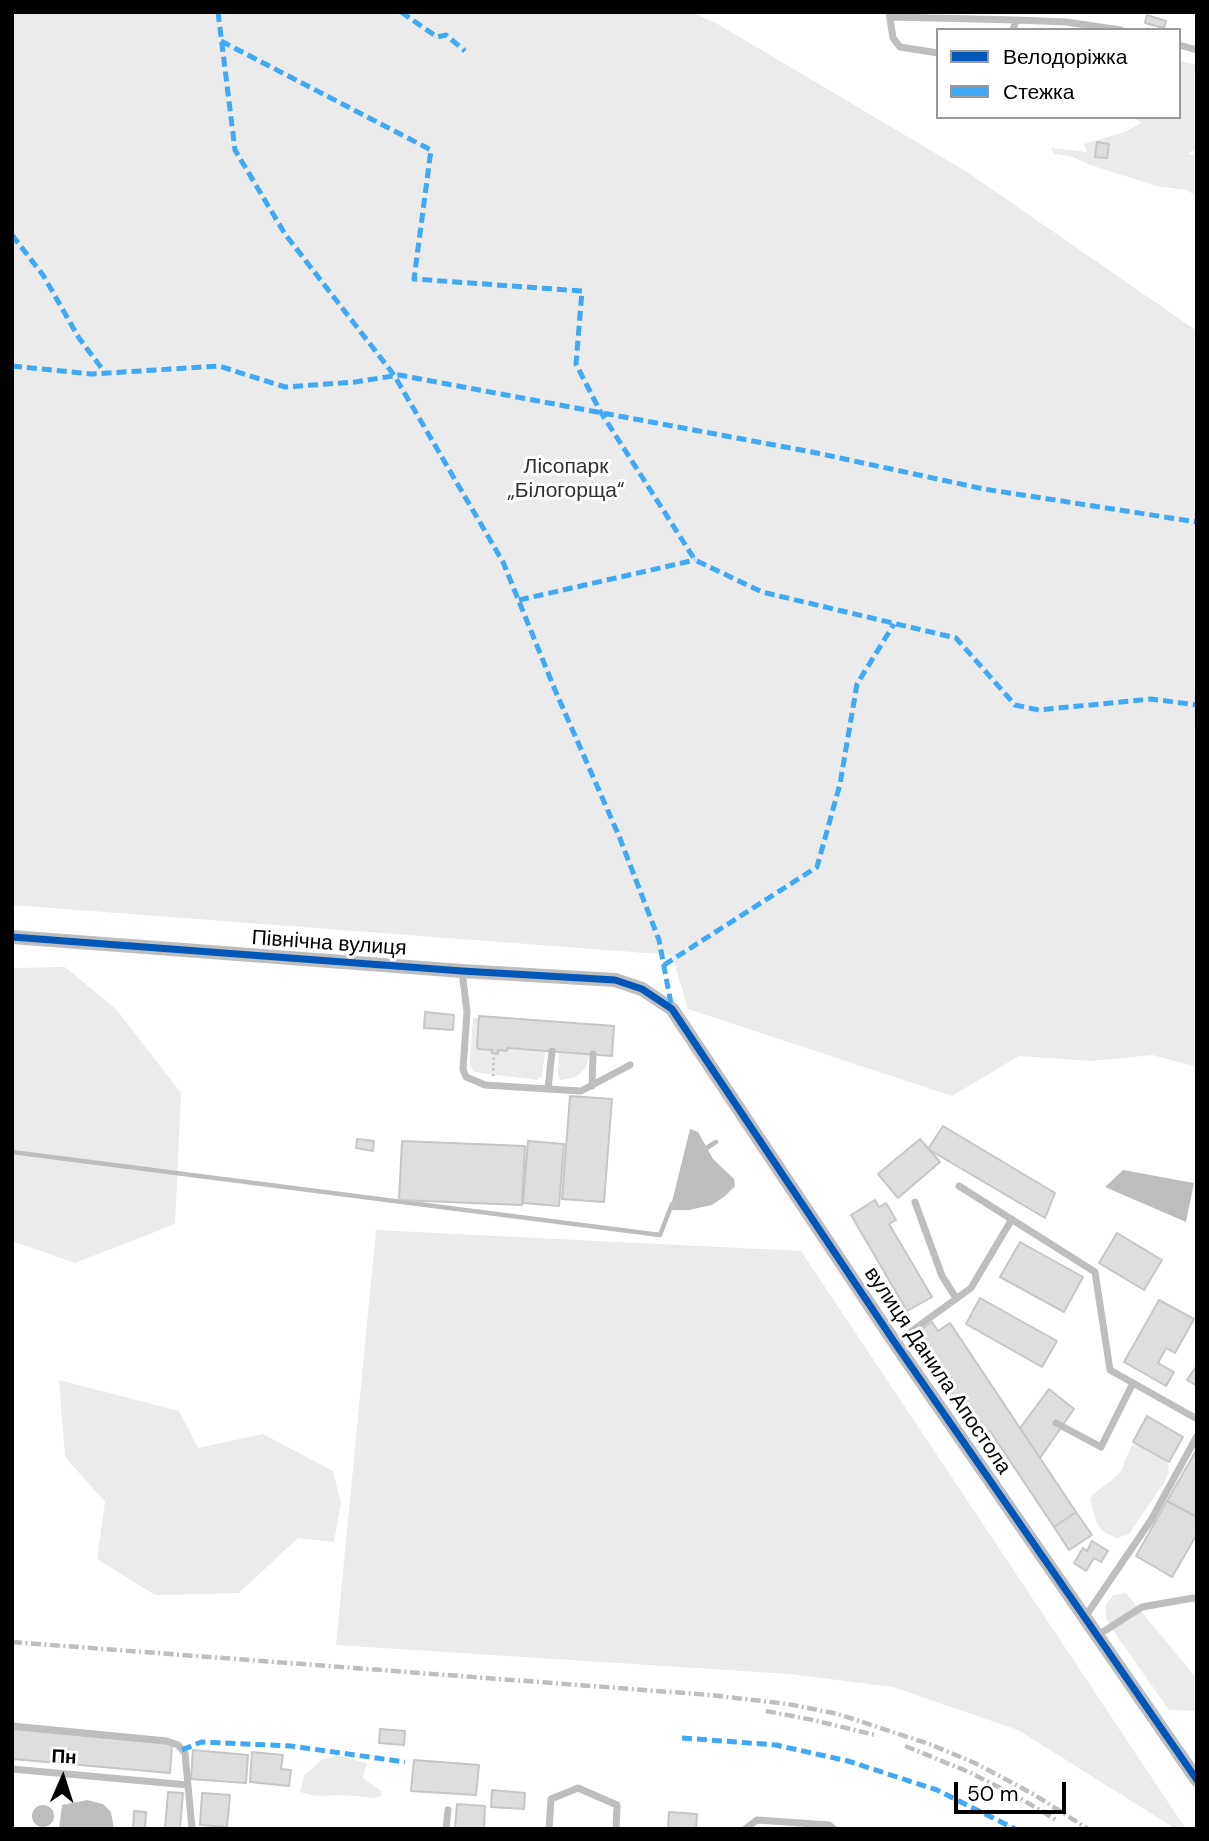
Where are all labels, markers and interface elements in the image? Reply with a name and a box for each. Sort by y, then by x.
legend [936,28,1181,119]
text: Велодоріжка [1003,43,1127,71]
text: Стежка [1003,78,1074,106]
park label: Лісопарк „Білогорща“ [507,454,625,504]
street label: Північна вулиця [251,926,407,962]
street label: вулиця Данила Апостола [858,1263,1016,1479]
north arrow [28,1743,98,1813]
text: Пн [51,1743,77,1770]
scale bar [957,1768,1069,1812]
text: 50 m [967,1780,1018,1808]

